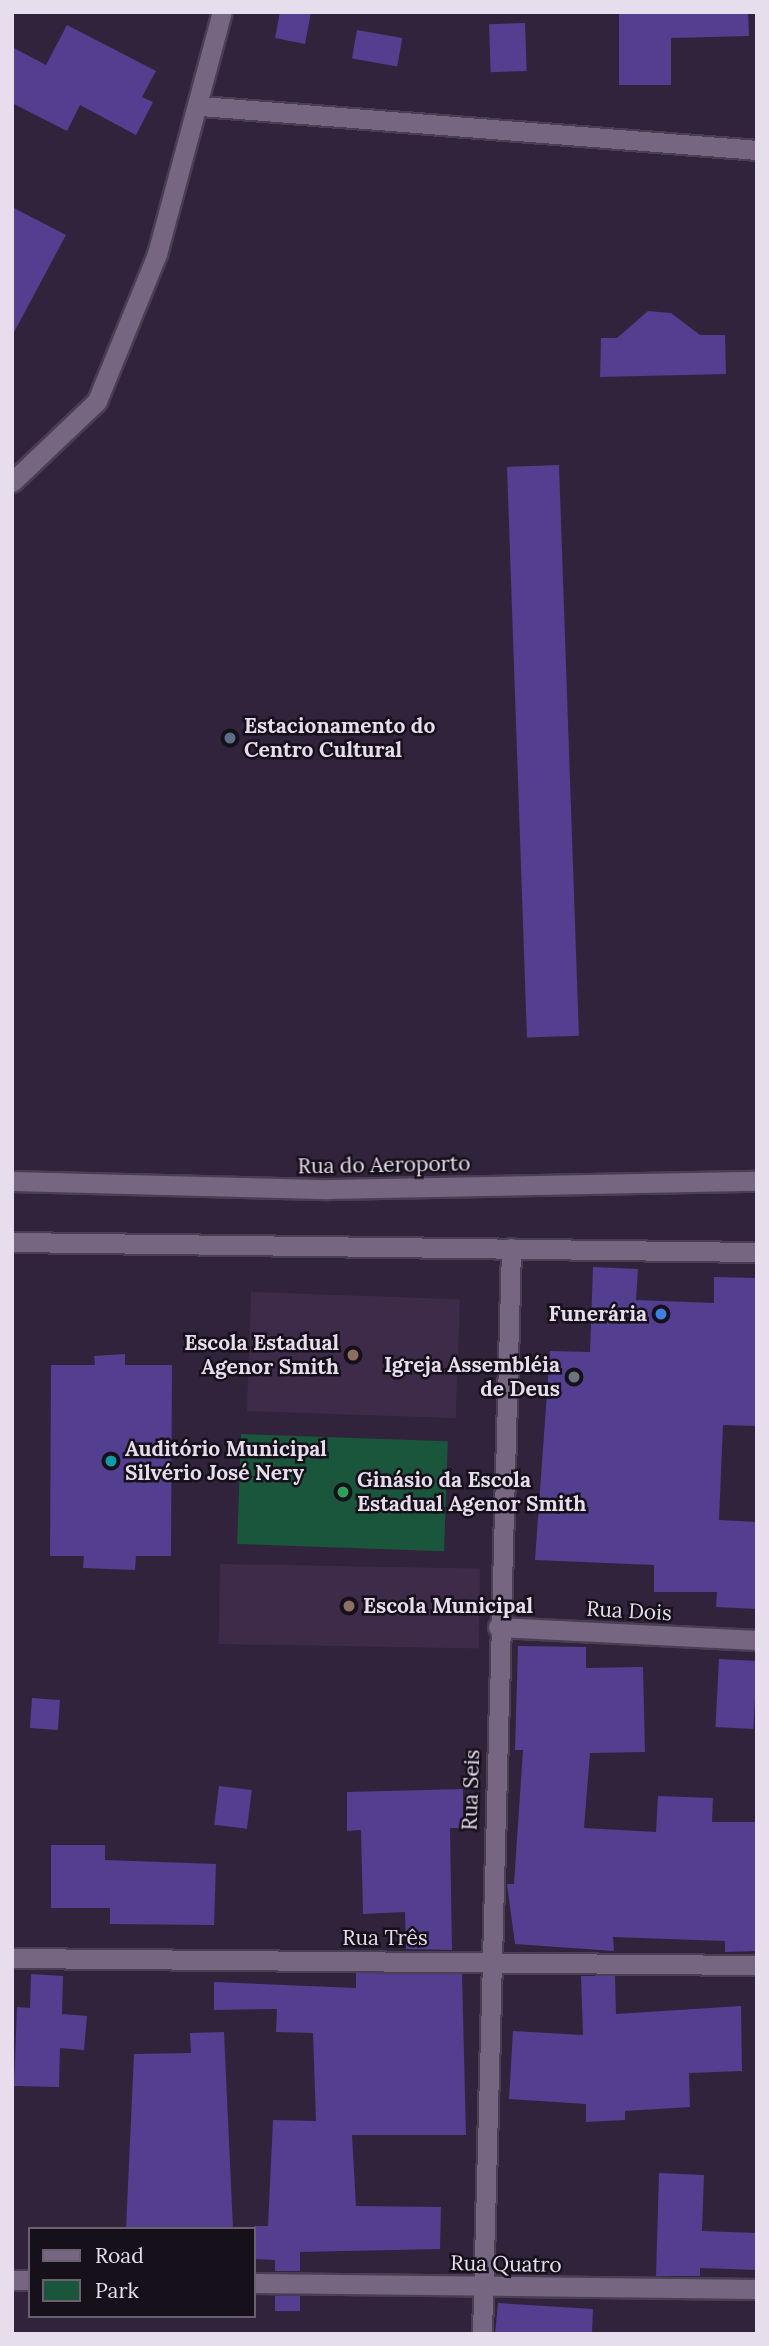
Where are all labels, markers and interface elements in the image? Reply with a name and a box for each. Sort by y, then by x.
place label: Estacionamento do Centro Cultural [244,713,435,763]
marker: Estacionamento do Centro Cultural [222,730,238,746]
street label: Rua do Aeroporto [297,1151,471,1179]
place label: Funerária [549,1301,647,1327]
marker: Funerária [653,1306,669,1322]
place label: Escola Estadual Agenor Smith [184,1330,339,1380]
marker: Escola Estadual Agenor Smith [345,1347,361,1363]
place label: Igreja Assembléia de Deus [384,1352,560,1402]
marker: Igreja Assembléia de Deus [566,1369,582,1385]
place label: Auditório Municipal Silvério José Nery [125,1436,327,1486]
marker: Auditório Municipal Silvério José Nery [103,1453,119,1469]
place label: Ginásio da Escola Estadual Agenor Smith [357,1467,586,1517]
marker: Ginásio da Escola Estadual Agenor Smith [335,1484,351,1500]
place label: Escola Municipal [363,1593,533,1619]
street label: Rua Dois [586,1596,672,1626]
marker: Escola Municipal [341,1598,357,1614]
street label: Rua Seis [457,1749,485,1831]
street label: Rua Três [342,1925,428,1951]
legend [28,2227,256,2318]
text: Road [95,2242,144,2269]
street label: Rua Quatro [450,2250,562,2278]
text: Park [95,2277,139,2304]

